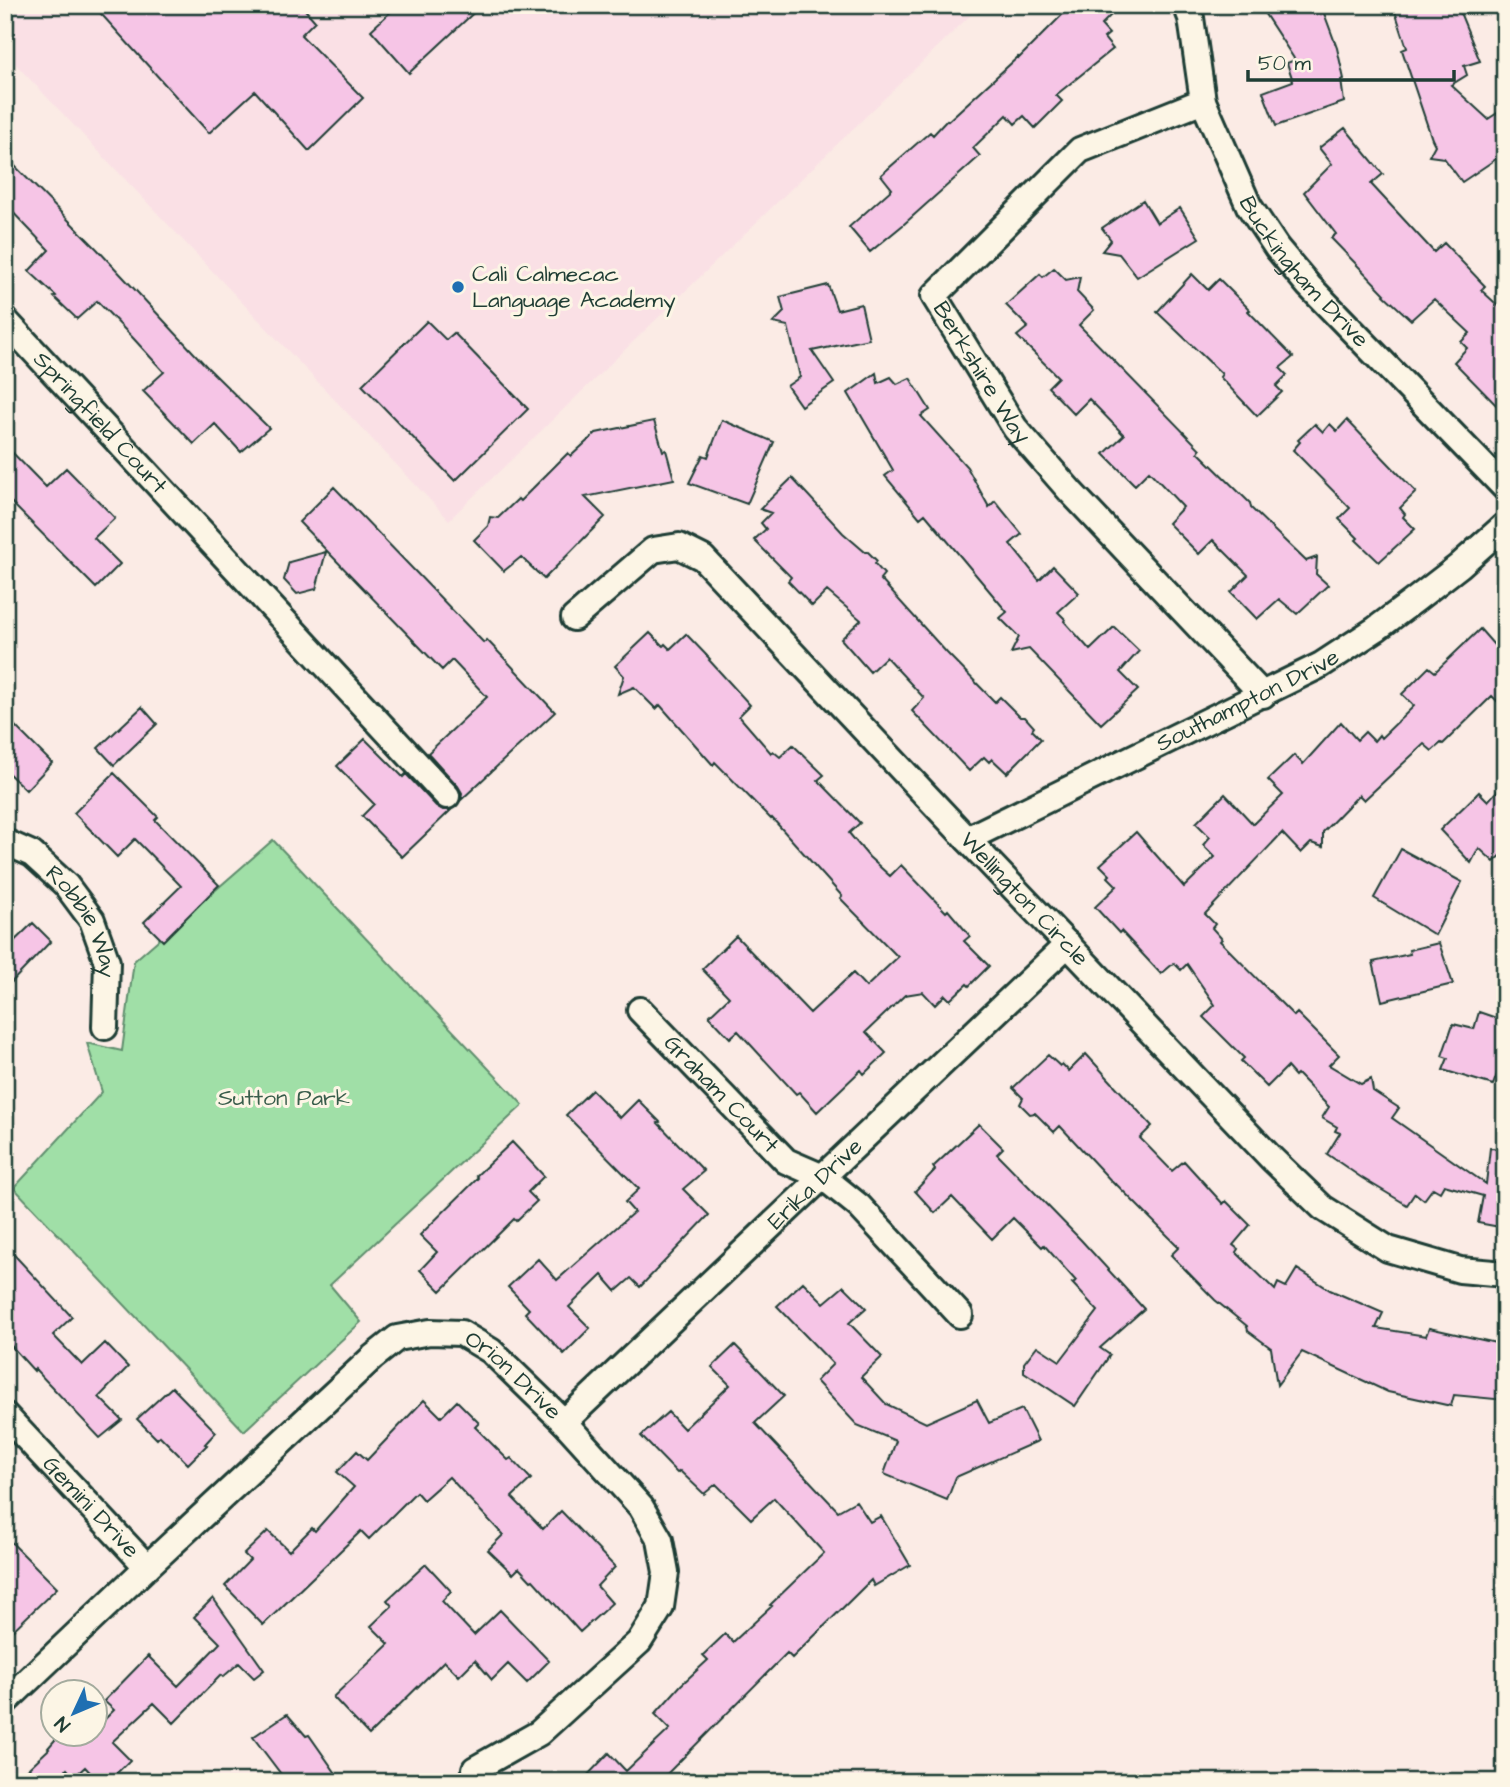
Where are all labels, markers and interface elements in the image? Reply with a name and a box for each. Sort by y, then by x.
scale bar [1248,38,1454,82]
text: 50 m [1258,49,1312,78]
street label: Buckingham Drive [1231,191,1376,355]
place label: Cali Calmecac Language Academy [472,258,676,317]
marker: Cali Calmecac Language Academy [450,279,466,295]
street label: Berkshire Way [925,295,1038,452]
street label: Springfield Court [26,344,175,502]
street label: Southampton Drive [1151,641,1346,760]
street label: Wellington Circle [953,825,1096,973]
street label: Robbie Way [38,858,123,978]
street label: Graham Court [656,1028,787,1161]
park label: Sutton Park [218,1082,350,1114]
street label: Erika Drive [760,1131,870,1237]
street label: Orion Drive [459,1323,569,1427]
street label: Gemini Drive [35,1449,147,1565]
north arrow [38,1678,108,1748]
text: N [49,1710,77,1737]

